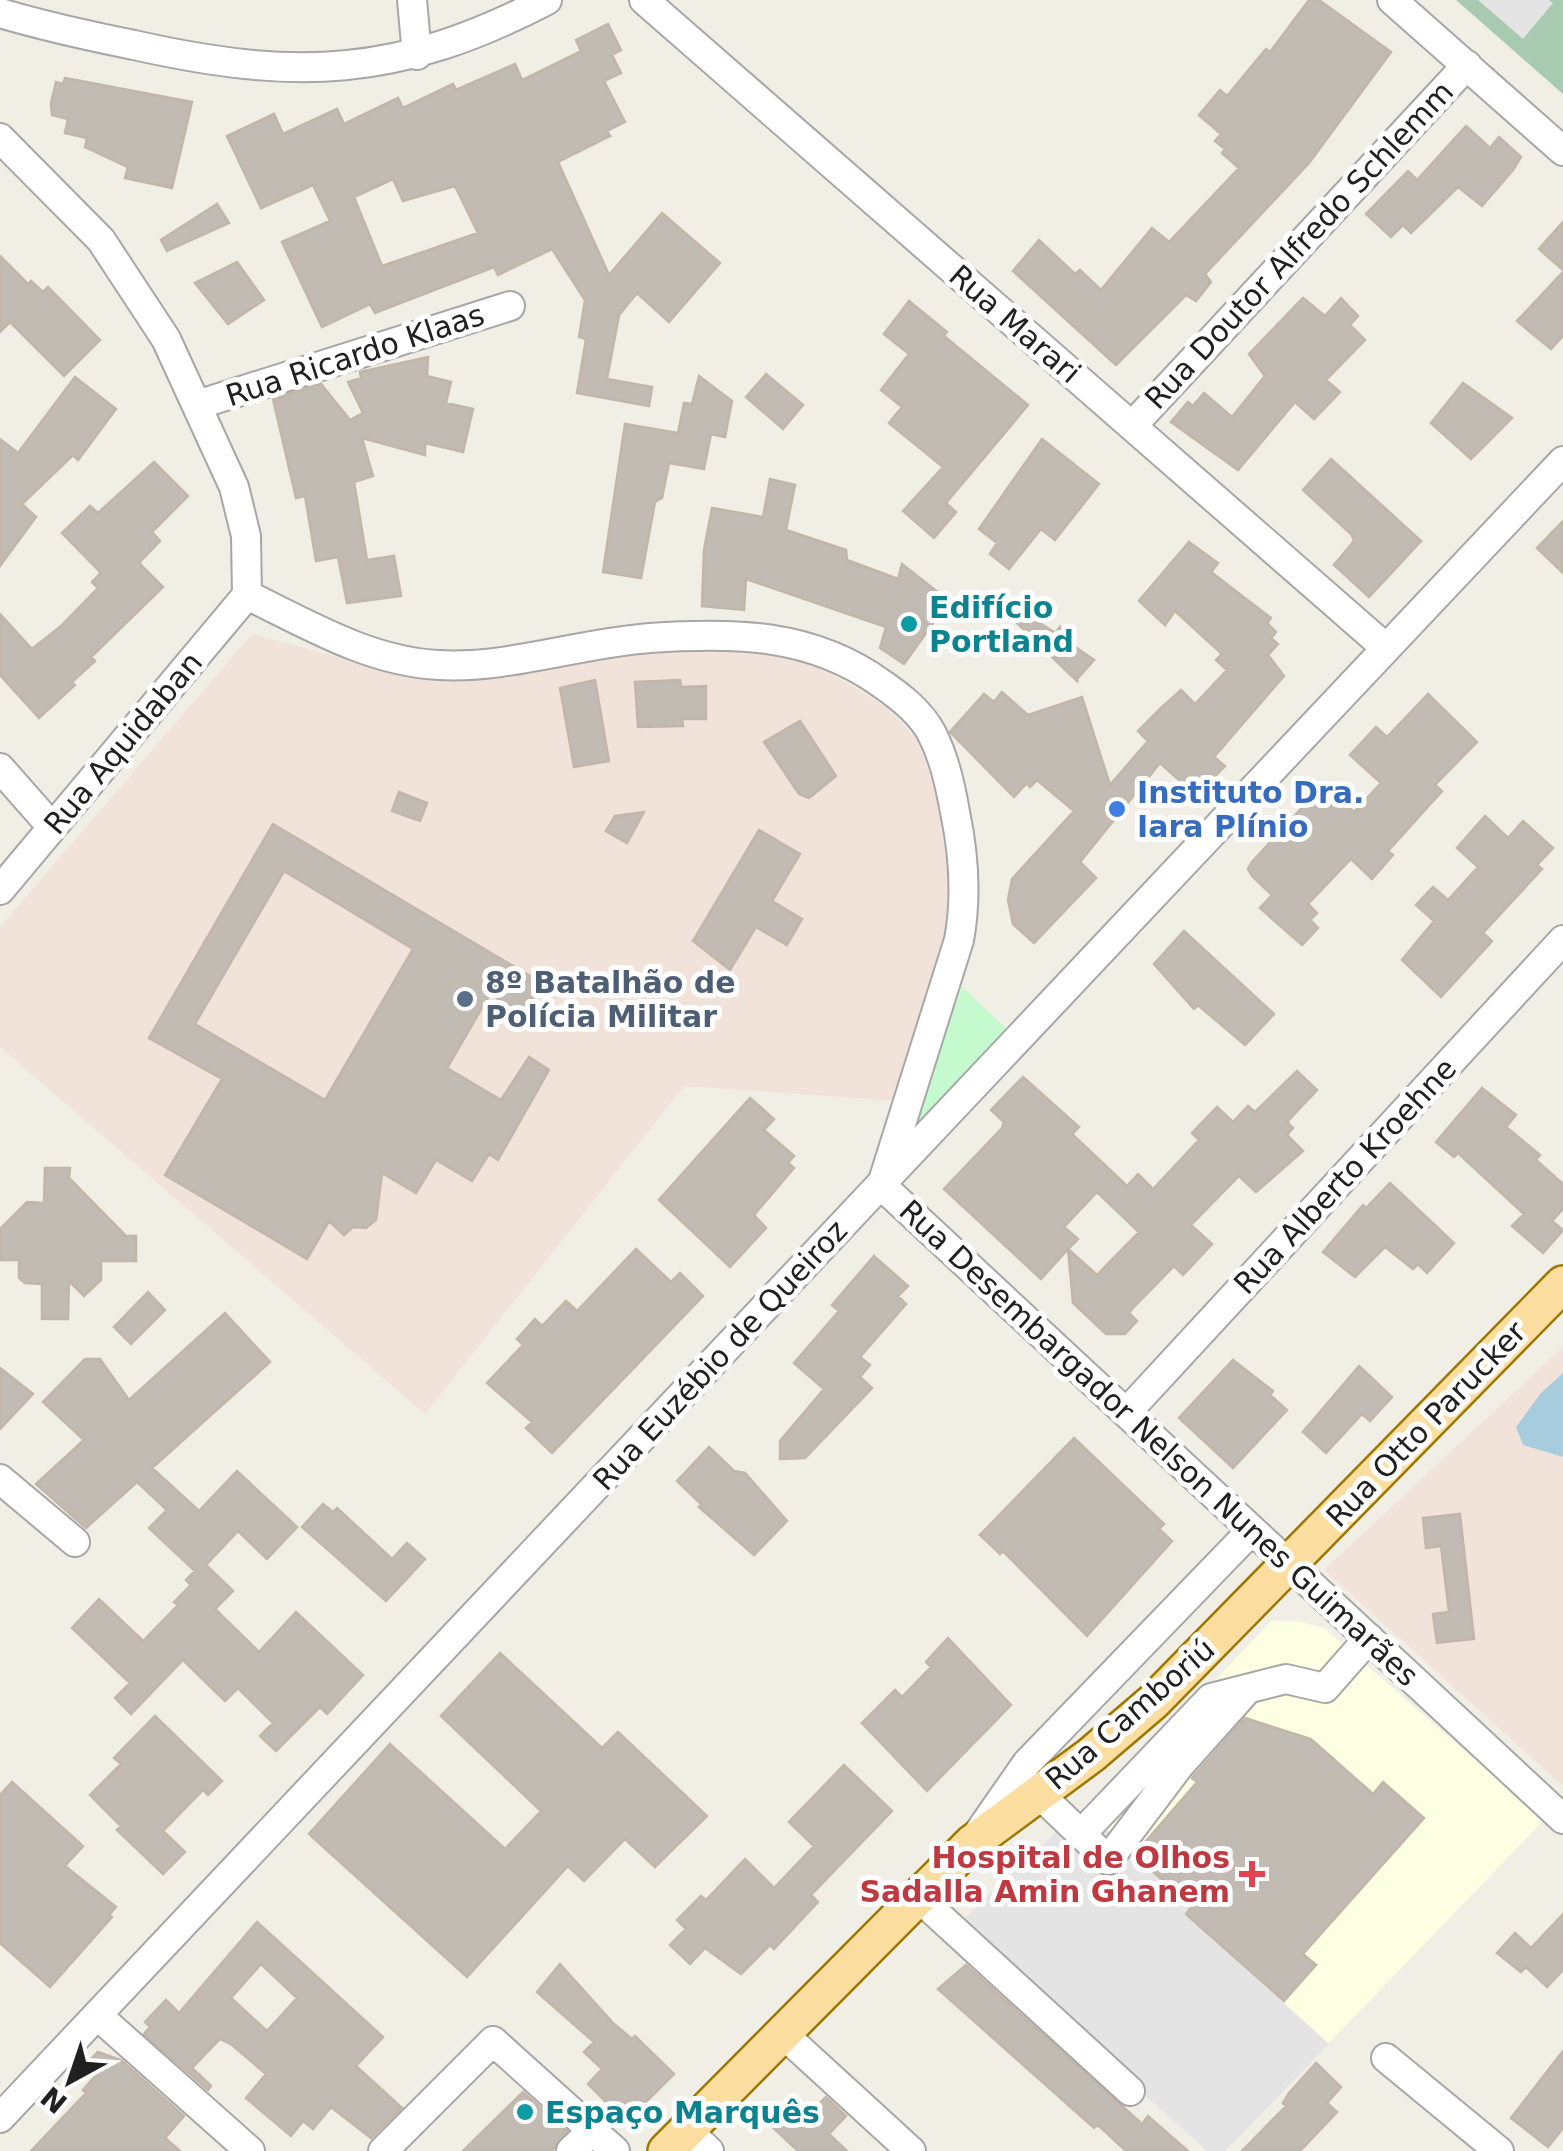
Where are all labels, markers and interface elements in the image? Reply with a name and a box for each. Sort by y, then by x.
street label: Rua Doutor Alfredo Schlemm [1138,74,1460,416]
street label: Rua Marari [942,258,1088,390]
street label: Rua Ricardo Klaas [221,297,489,413]
place label: Edifício Portland [929,590,1074,659]
marker: Edifício Portland [898,613,920,635]
street label: Rua Aquidaban [37,645,209,841]
place label: Instituto Dra. Iara Plínio [1137,775,1364,844]
marker: Instituto Dra. Iara Plínio [1106,798,1128,820]
place label: 8º Batalhão de Polícia Militar [485,965,736,1034]
marker: 8º Batalhão de Polícia Militar [454,988,476,1010]
street label: Rua Alberto Kroehne [1227,1051,1463,1301]
street label: Rua Desembargador Nelson Nunes Guimarães [893,1193,1425,1693]
street label: Rua Euzébio de Queiroz [586,1213,854,1497]
street label: Rua Otto Parucker [1319,1314,1533,1534]
street label: Rua Camboriú [1038,1631,1222,1797]
place label: Hospital de Olhos Sadalla Amin Ghanem [859,1840,1230,1909]
marker: Hospital de Olhos Sadalla Amin Ghanem [1239,1861,1265,1887]
north arrow [20,2031,120,2131]
text: N [35,2080,74,2120]
place label: Espaço Marquês [545,2095,820,2130]
marker: Espaço Marquês [514,2101,536,2123]

